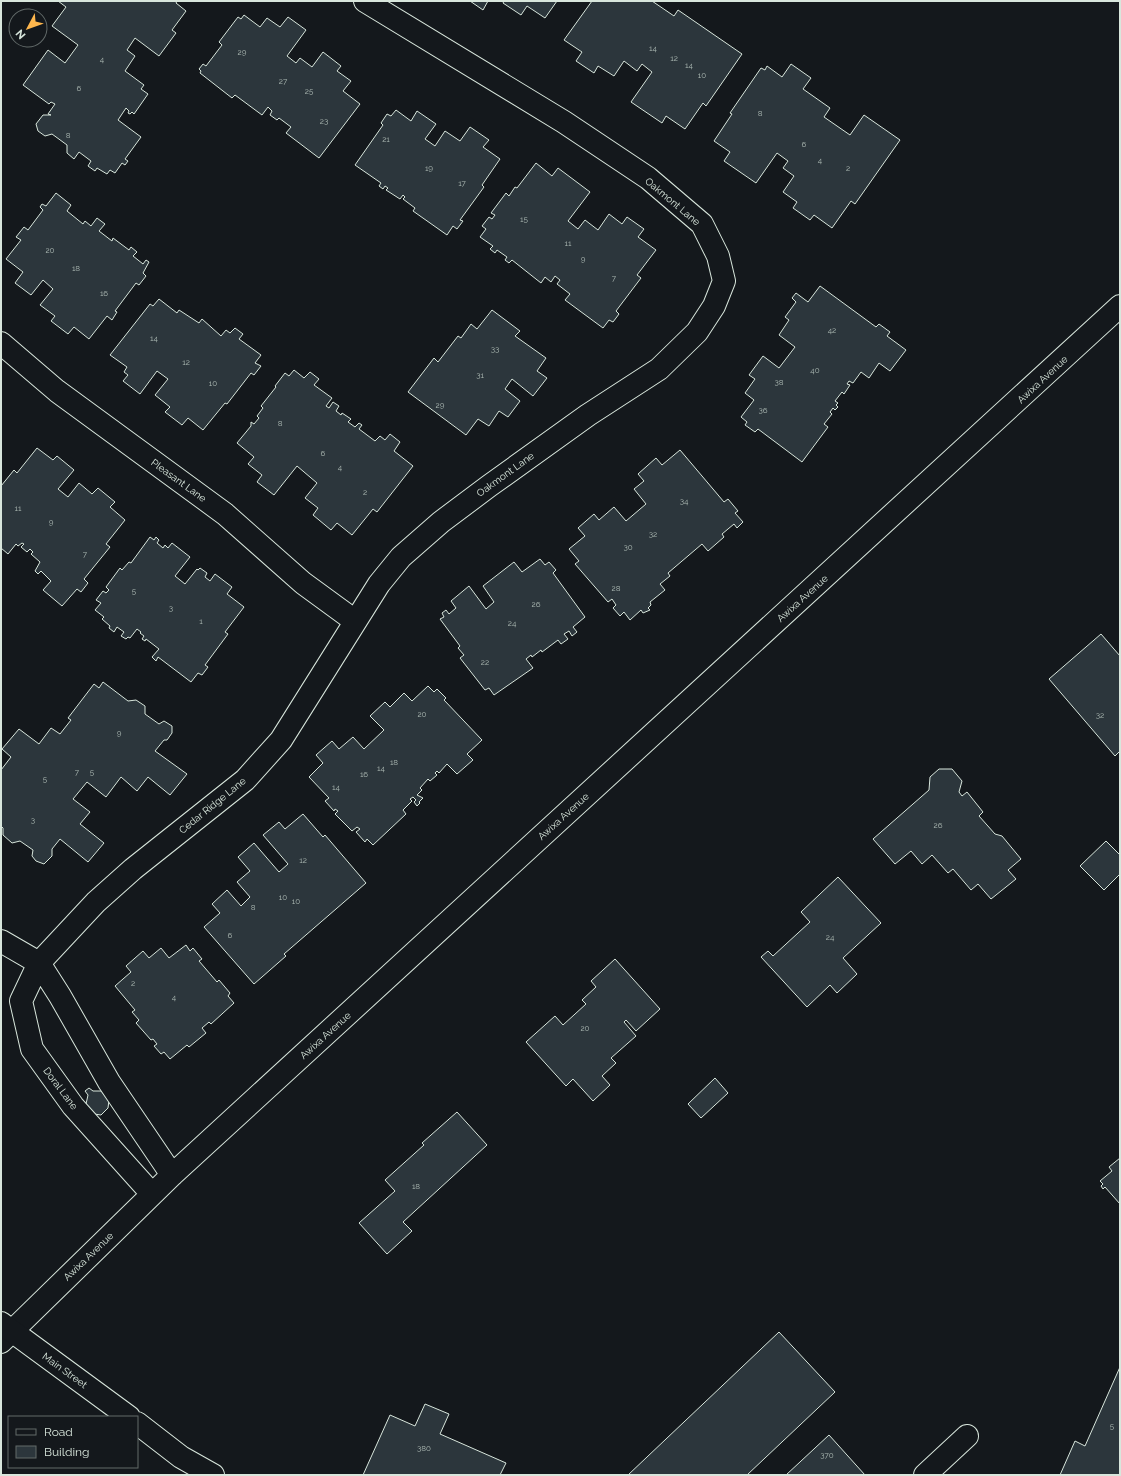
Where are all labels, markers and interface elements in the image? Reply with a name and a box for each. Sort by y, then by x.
north arrow [8,8,48,48]
text: N [13,27,28,42]
house number: 14 [649,43,658,53]
house number: 29 [238,47,247,57]
house number: 12 [670,53,678,63]
house number: 4 [100,54,105,64]
house number: 14 [685,60,694,70]
house number: 10 [698,70,706,80]
house number: 27 [279,76,288,86]
house number: 6 [77,83,82,93]
house number: 25 [305,86,314,96]
house number: 8 [758,108,763,118]
house number: 23 [320,116,328,126]
house number: 8 [66,130,71,140]
house number: 21 [382,134,390,144]
house number: 6 [802,139,807,149]
house number: 4 [818,155,823,165]
house number: 19 [425,163,433,173]
house number: 2 [846,163,850,173]
street label: Oakmont Lane [643,175,702,228]
house number: 17 [458,178,467,188]
house number: 15 [520,214,529,224]
house number: 11 [565,238,572,248]
house number: 20 [45,245,55,255]
house number: 9 [581,254,586,264]
house number: 18 [72,263,80,273]
house number: 7 [612,273,617,283]
house number: 16 [100,288,108,298]
house number: 42 [828,325,836,335]
house number: 14 [150,333,159,343]
house number: 33 [491,344,499,354]
street label: Awixa Avenue [1015,353,1070,405]
house number: 12 [182,357,190,367]
house number: 40 [810,365,820,375]
house number: 31 [476,370,484,380]
house number: 38 [774,377,784,387]
house number: 10 [209,378,217,388]
house number: 29 [436,400,445,410]
house number: 36 [758,405,768,415]
house number: 8 [278,418,283,428]
house number: 6 [321,448,326,458]
street label: Oakmont Lane [475,450,536,499]
street label: Pleasant Lane [149,457,208,504]
house number: 4 [338,462,343,472]
house number: 2 [363,487,367,497]
house number: 34 [680,496,689,506]
house number: 11 [15,503,22,513]
house number: 9 [49,517,54,527]
house number: 32 [649,529,657,539]
house number: 30 [623,542,633,552]
house number: 7 [83,549,88,559]
street label: Awixa Avenue [775,573,830,624]
house number: 28 [612,583,621,593]
house number: 5 [132,586,137,596]
house number: 26 [532,599,541,609]
house number: 3 [169,603,173,613]
house number: 1 [199,616,203,626]
house number: 24 [508,618,517,628]
house number: 22 [481,657,489,667]
house number: 20 [417,709,427,719]
house number: 32 [1096,710,1104,720]
house number: 9 [117,728,122,738]
house number: 18 [390,757,398,767]
house number: 14 [377,763,386,773]
house number: 7 [75,767,80,777]
house number: 5 [90,767,95,777]
house number: 16 [360,769,368,779]
house number: 5 [43,774,48,784]
street label: Cedar Ridge Lane [177,775,248,836]
house number: 14 [332,782,341,792]
street label: Awixa Avenue [536,791,591,842]
house number: 3 [31,815,35,825]
house number: 26 [934,820,943,830]
house number: 12 [299,855,307,865]
house number: 10 [279,892,287,902]
house number: 10 [292,896,300,906]
house number: 8 [251,902,256,912]
house number: 6 [228,930,233,940]
house number: 24 [826,932,835,942]
house number: 2 [131,978,135,988]
house number: 4 [172,992,177,1002]
street label: Awixa Avenue [298,1010,353,1061]
house number: 20 [580,1023,590,1033]
street label: Doral Lane [41,1065,80,1112]
house number: 18 [412,1181,420,1191]
street label: Awixa Avenue [61,1230,115,1283]
street label: Main Street [40,1351,90,1391]
legend [8,1416,138,1468]
house number: 5 [1110,1421,1115,1431]
text: Road [44,1425,73,1439]
house number: 380 [417,1443,431,1453]
text: Building [44,1445,90,1459]
house number: 370 [820,1450,834,1460]

